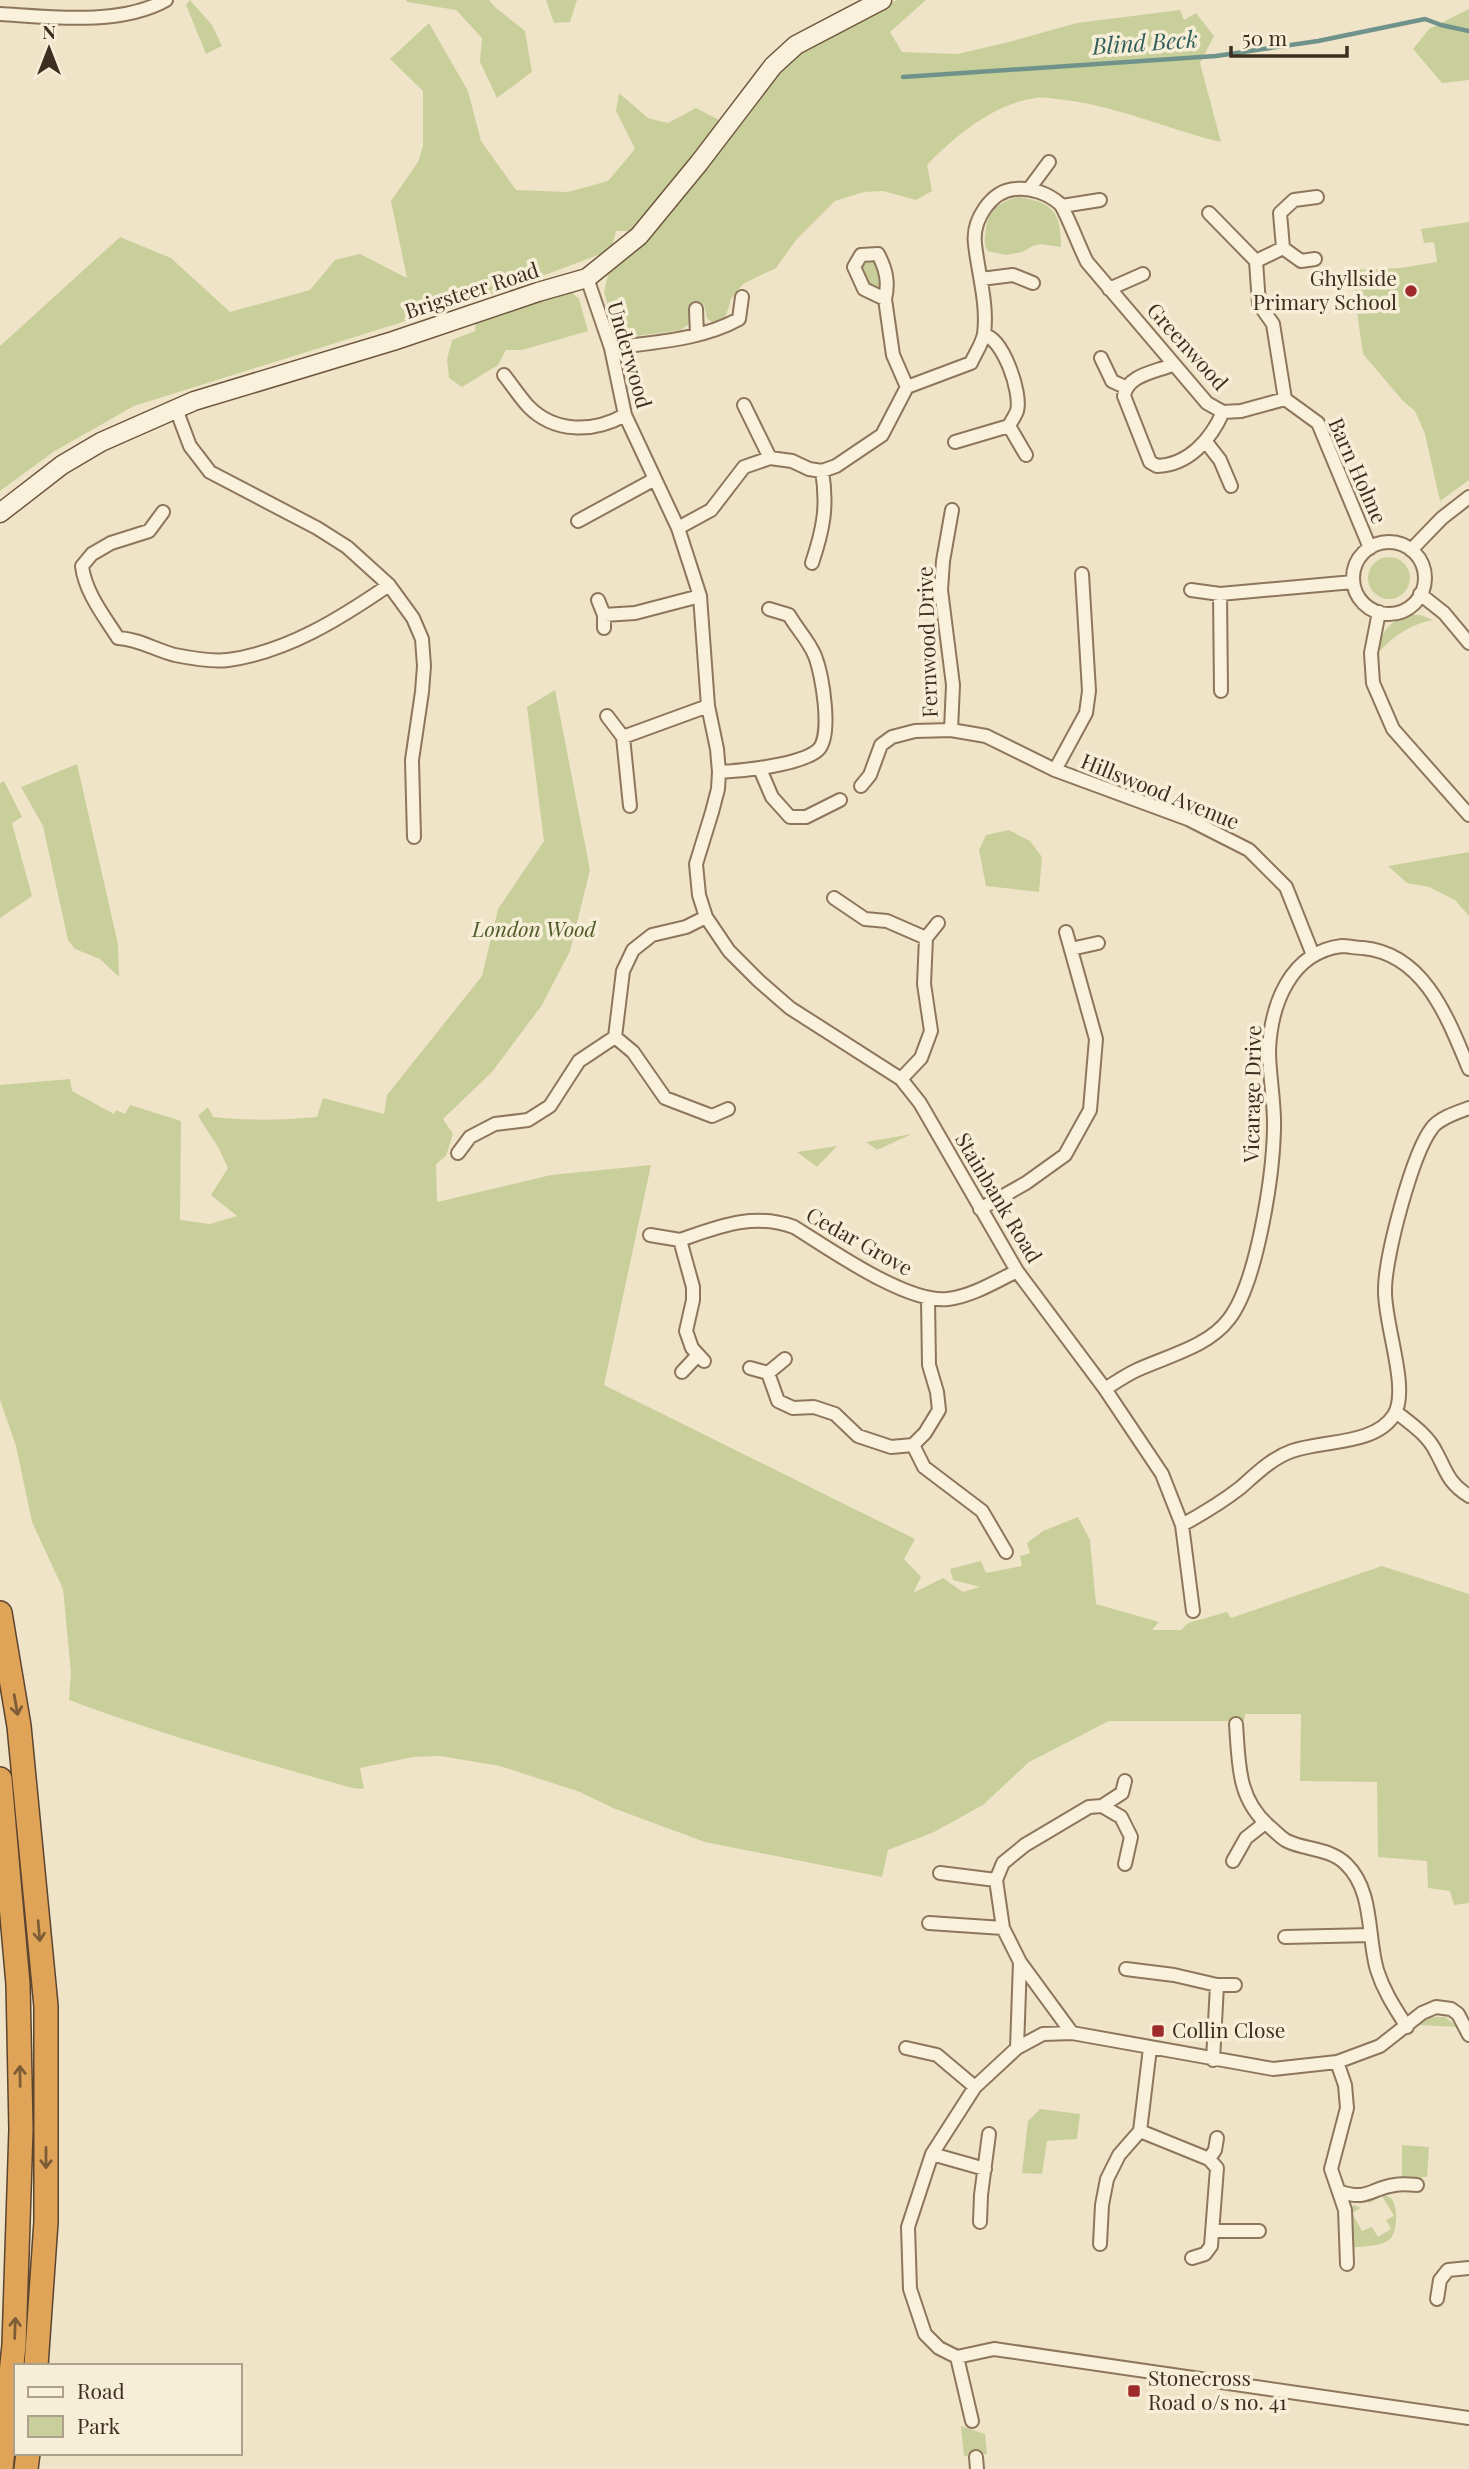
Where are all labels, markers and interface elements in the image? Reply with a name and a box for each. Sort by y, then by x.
north arrow [14,14,84,84]
scale bar [1231,14,1346,58]
text: N [42,18,56,44]
water label: Blind Beck [1090,22,1199,61]
text: 50 m [1242,23,1288,51]
street label: Brigsteer Road [401,254,542,324]
place label: Ghyllside Primary School [1253,263,1397,315]
marker: Ghyllside Primary School [1403,283,1419,299]
street label: Greenwood [1142,296,1235,395]
street label: Underwood [602,298,660,411]
street label: Barn Holme [1323,413,1395,527]
street label: Fernwood Drive [909,566,943,718]
street label: Hillswood Avenue [1077,746,1244,835]
park label: London Wood [471,914,596,942]
street label: Vicarage Drive [1236,1025,1266,1164]
street label: Stainbank Road [950,1127,1050,1267]
street label: Cedar Grove [802,1199,918,1281]
one-way arrow [10,1693,23,1716]
one-way arrow [33,1919,46,1942]
place label: Collin Close [1172,2015,1285,2043]
marker: Collin Close [1150,2023,1166,2039]
one-way arrow [13,2065,27,2088]
one-way arrow [39,2146,53,2169]
one-way arrow [8,2317,21,2340]
place label: Stonecross Road o/s no. 41 [1148,2363,1287,2415]
legend [14,2364,242,2455]
text: Road [77,2376,125,2404]
marker: Stonecross Road o/s no. 41 [1126,2383,1142,2399]
text: Park [77,2411,121,2439]

